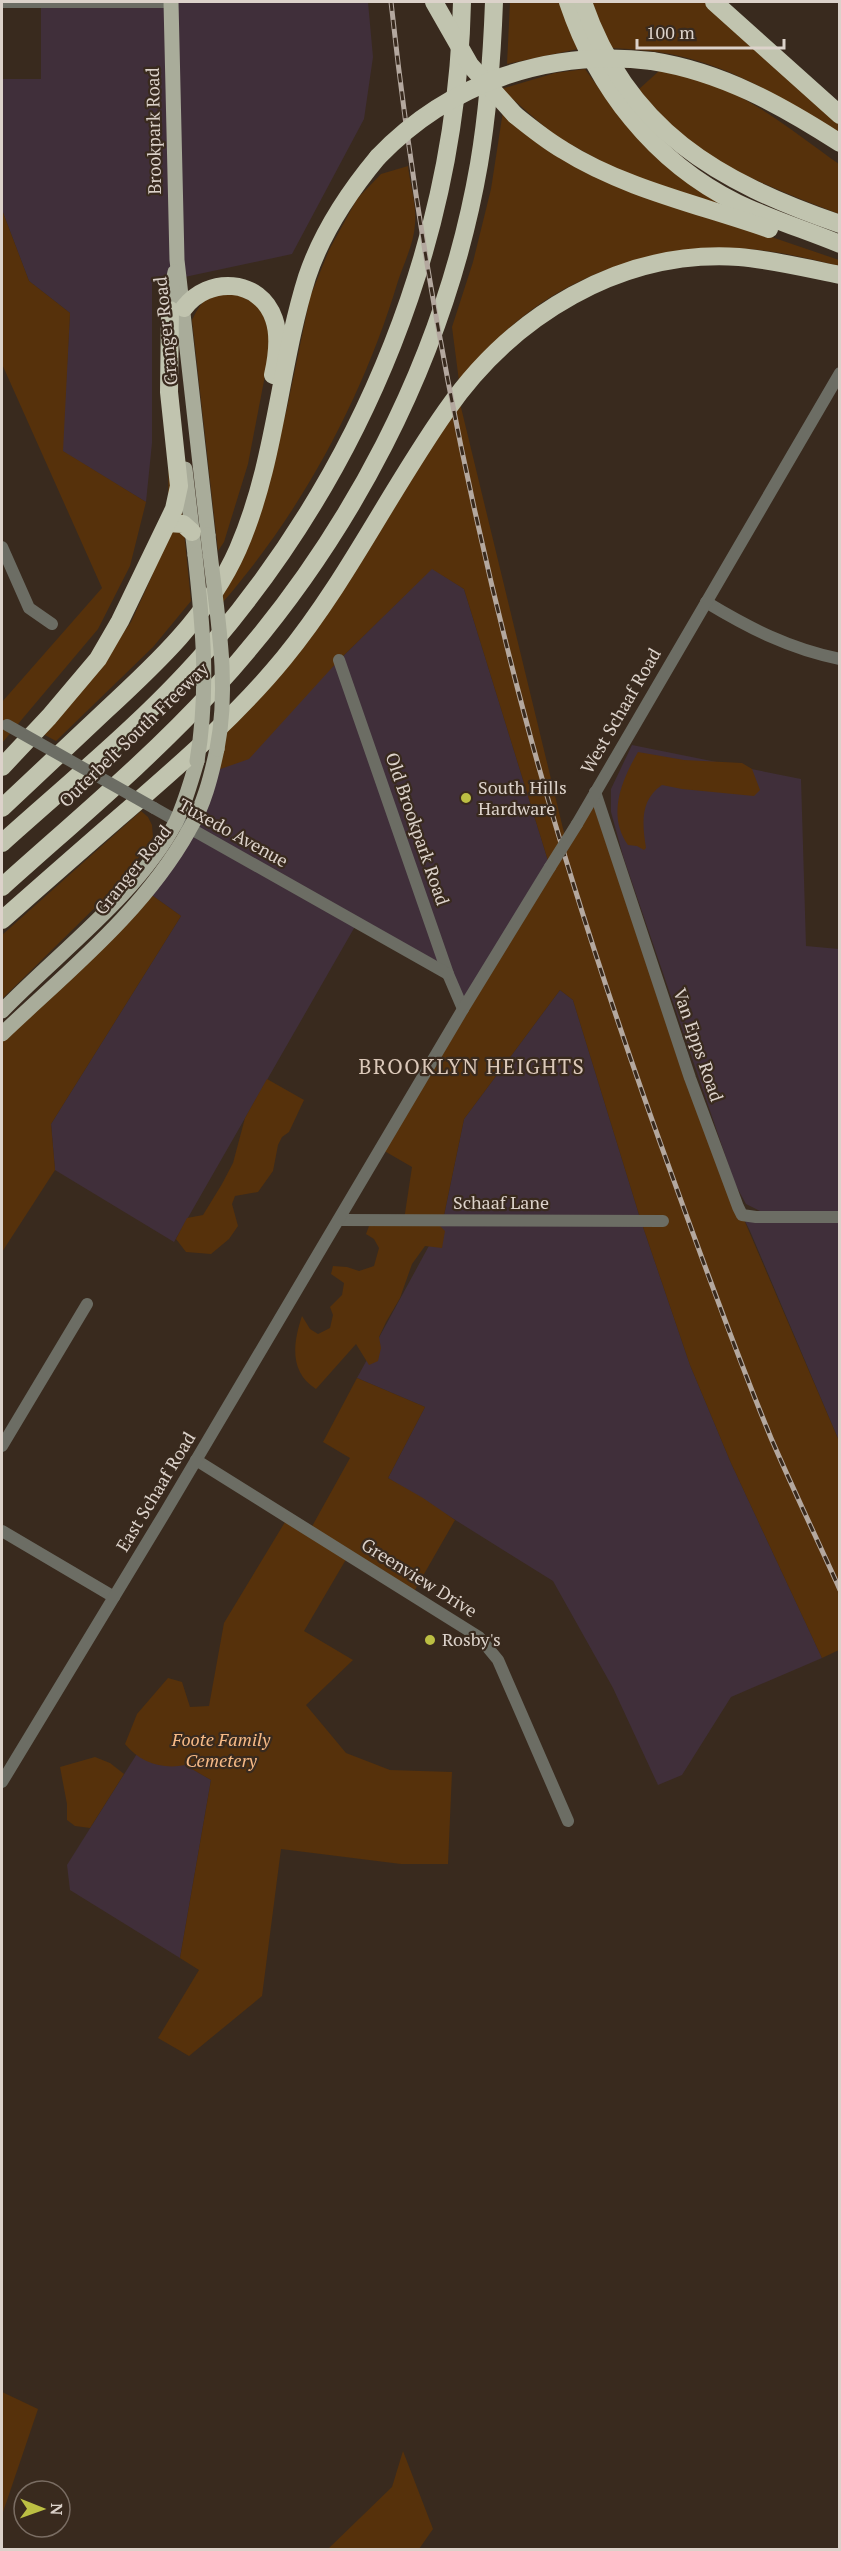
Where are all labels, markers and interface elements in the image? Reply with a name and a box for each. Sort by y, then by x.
scale bar [637,12,784,50]
text: 100 m [646,20,695,44]
street label: Brookpark Road [140,67,166,195]
street label: Granger Road [147,276,183,387]
street label: West Schaaf Road [574,643,666,778]
street label: Outerbelt South Freeway [53,656,214,812]
street label: Old Brookpark Road [381,749,455,908]
place label: South Hills Hardware [478,775,567,820]
marker: South Hills Hardware [459,791,473,805]
street label: Tuxedo Avenue [174,792,293,872]
street label: Granger Road [89,819,176,919]
street label: Van Epps Road [668,985,730,1104]
district label: BROOKLYN HEIGHTS [359,1052,585,1080]
street label: Schaaf Lane [453,1190,549,1214]
street label: East Schaaf Road [110,1427,200,1556]
street label: Greenview Drive [357,1532,482,1622]
place label: Rosby's [442,1627,501,1651]
marker: Rosby's [423,1633,437,1647]
park label: Foote Family Cemetery [171,1727,271,1772]
north arrow [12,2479,72,2539]
text: N [46,2503,68,2516]

